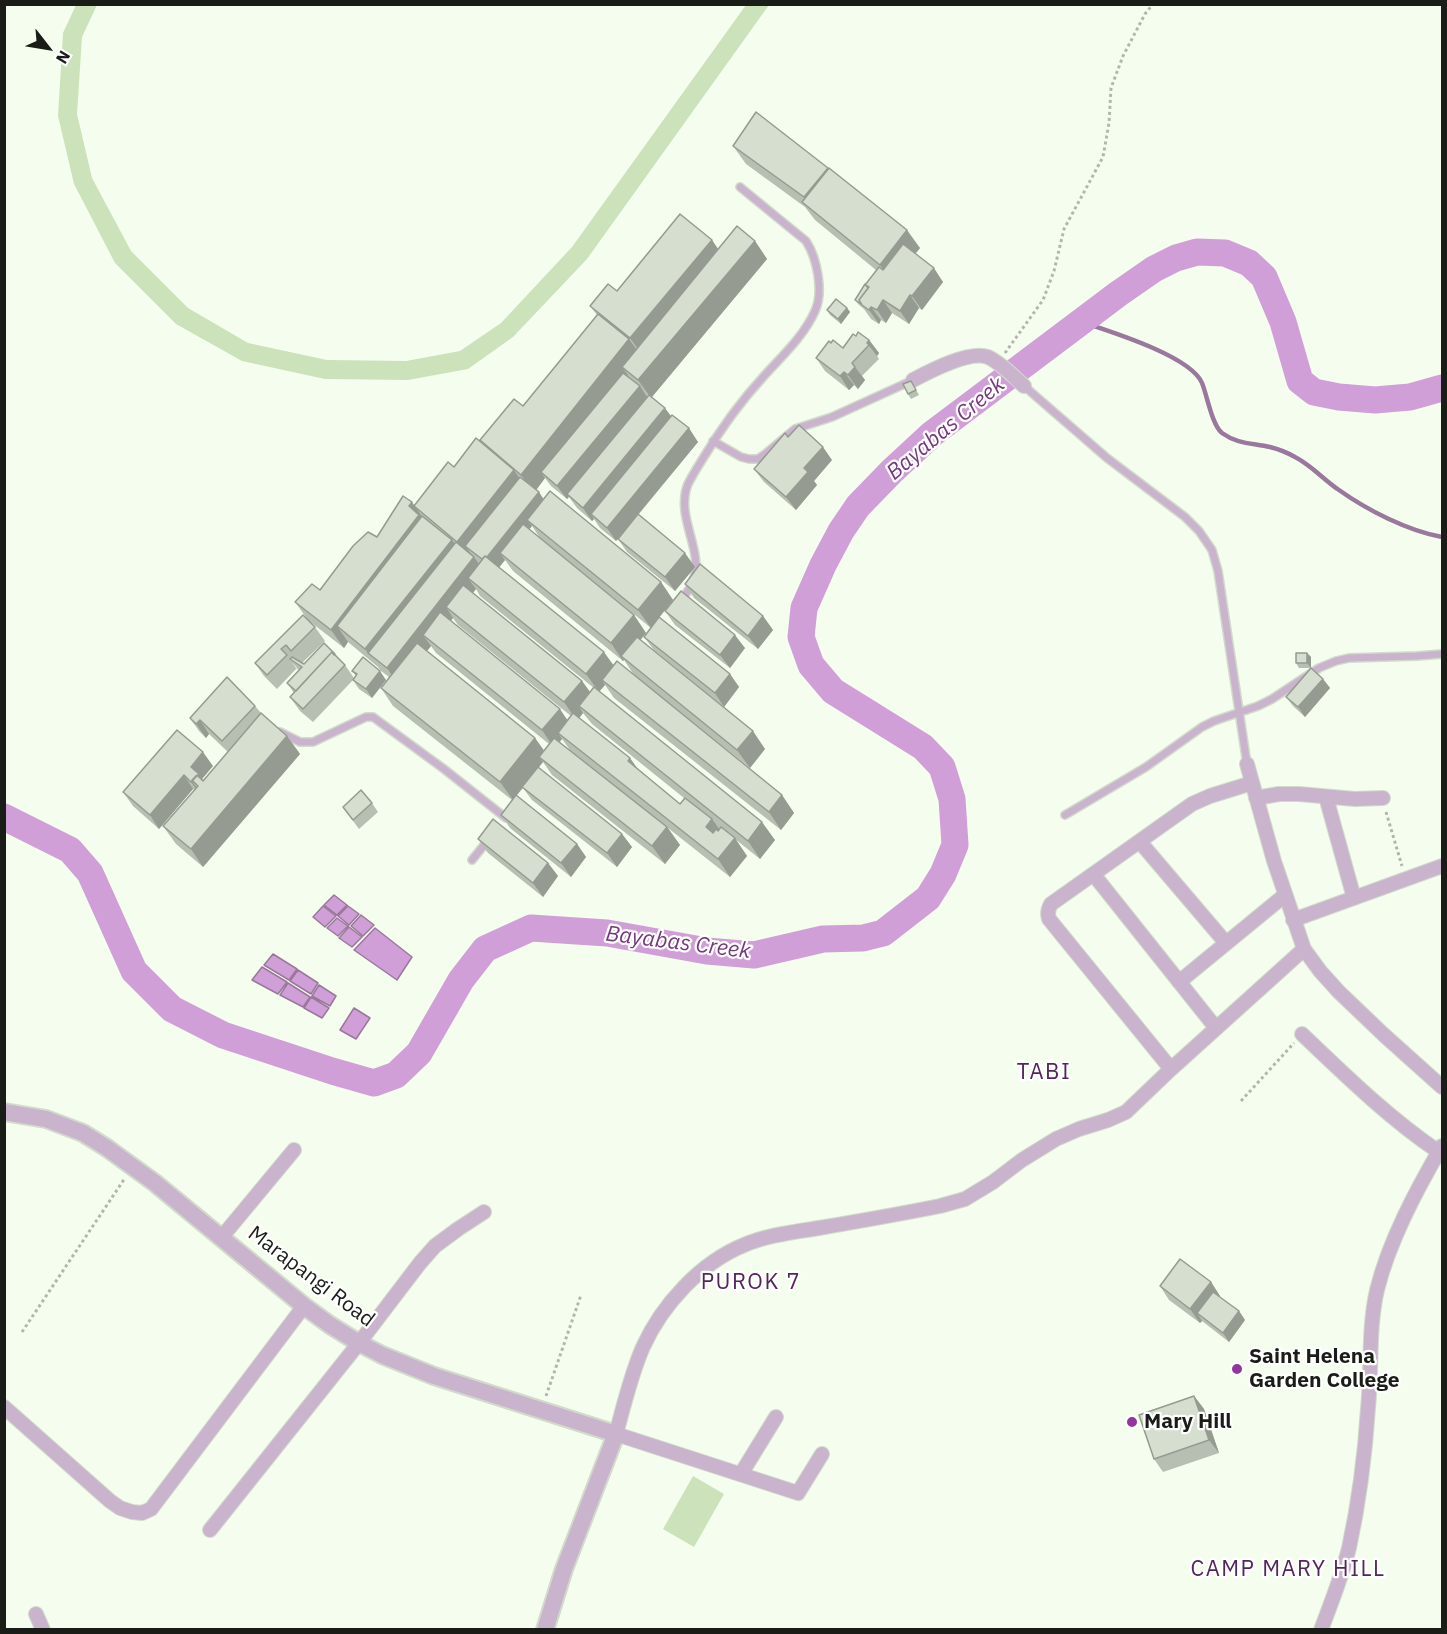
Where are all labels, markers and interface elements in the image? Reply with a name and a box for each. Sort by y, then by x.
north arrow [18,18,78,78]
text: N [52,47,75,67]
water label: Bayabas Creek [882,372,1010,486]
water label: Bayabas Creek [604,921,752,965]
district label: TABI [1017,1060,1071,1086]
street label: Marapangi Road [243,1221,379,1333]
district label: PUROK 7 [701,1270,801,1296]
place label: Saint Helena Garden College [1249,1344,1400,1394]
marker: Saint Helena Garden College [1230,1362,1244,1376]
place label: Mary Hill [1144,1409,1232,1435]
marker: Mary Hill [1125,1415,1139,1429]
district label: CAMP MARY HILL [1190,1557,1386,1583]

